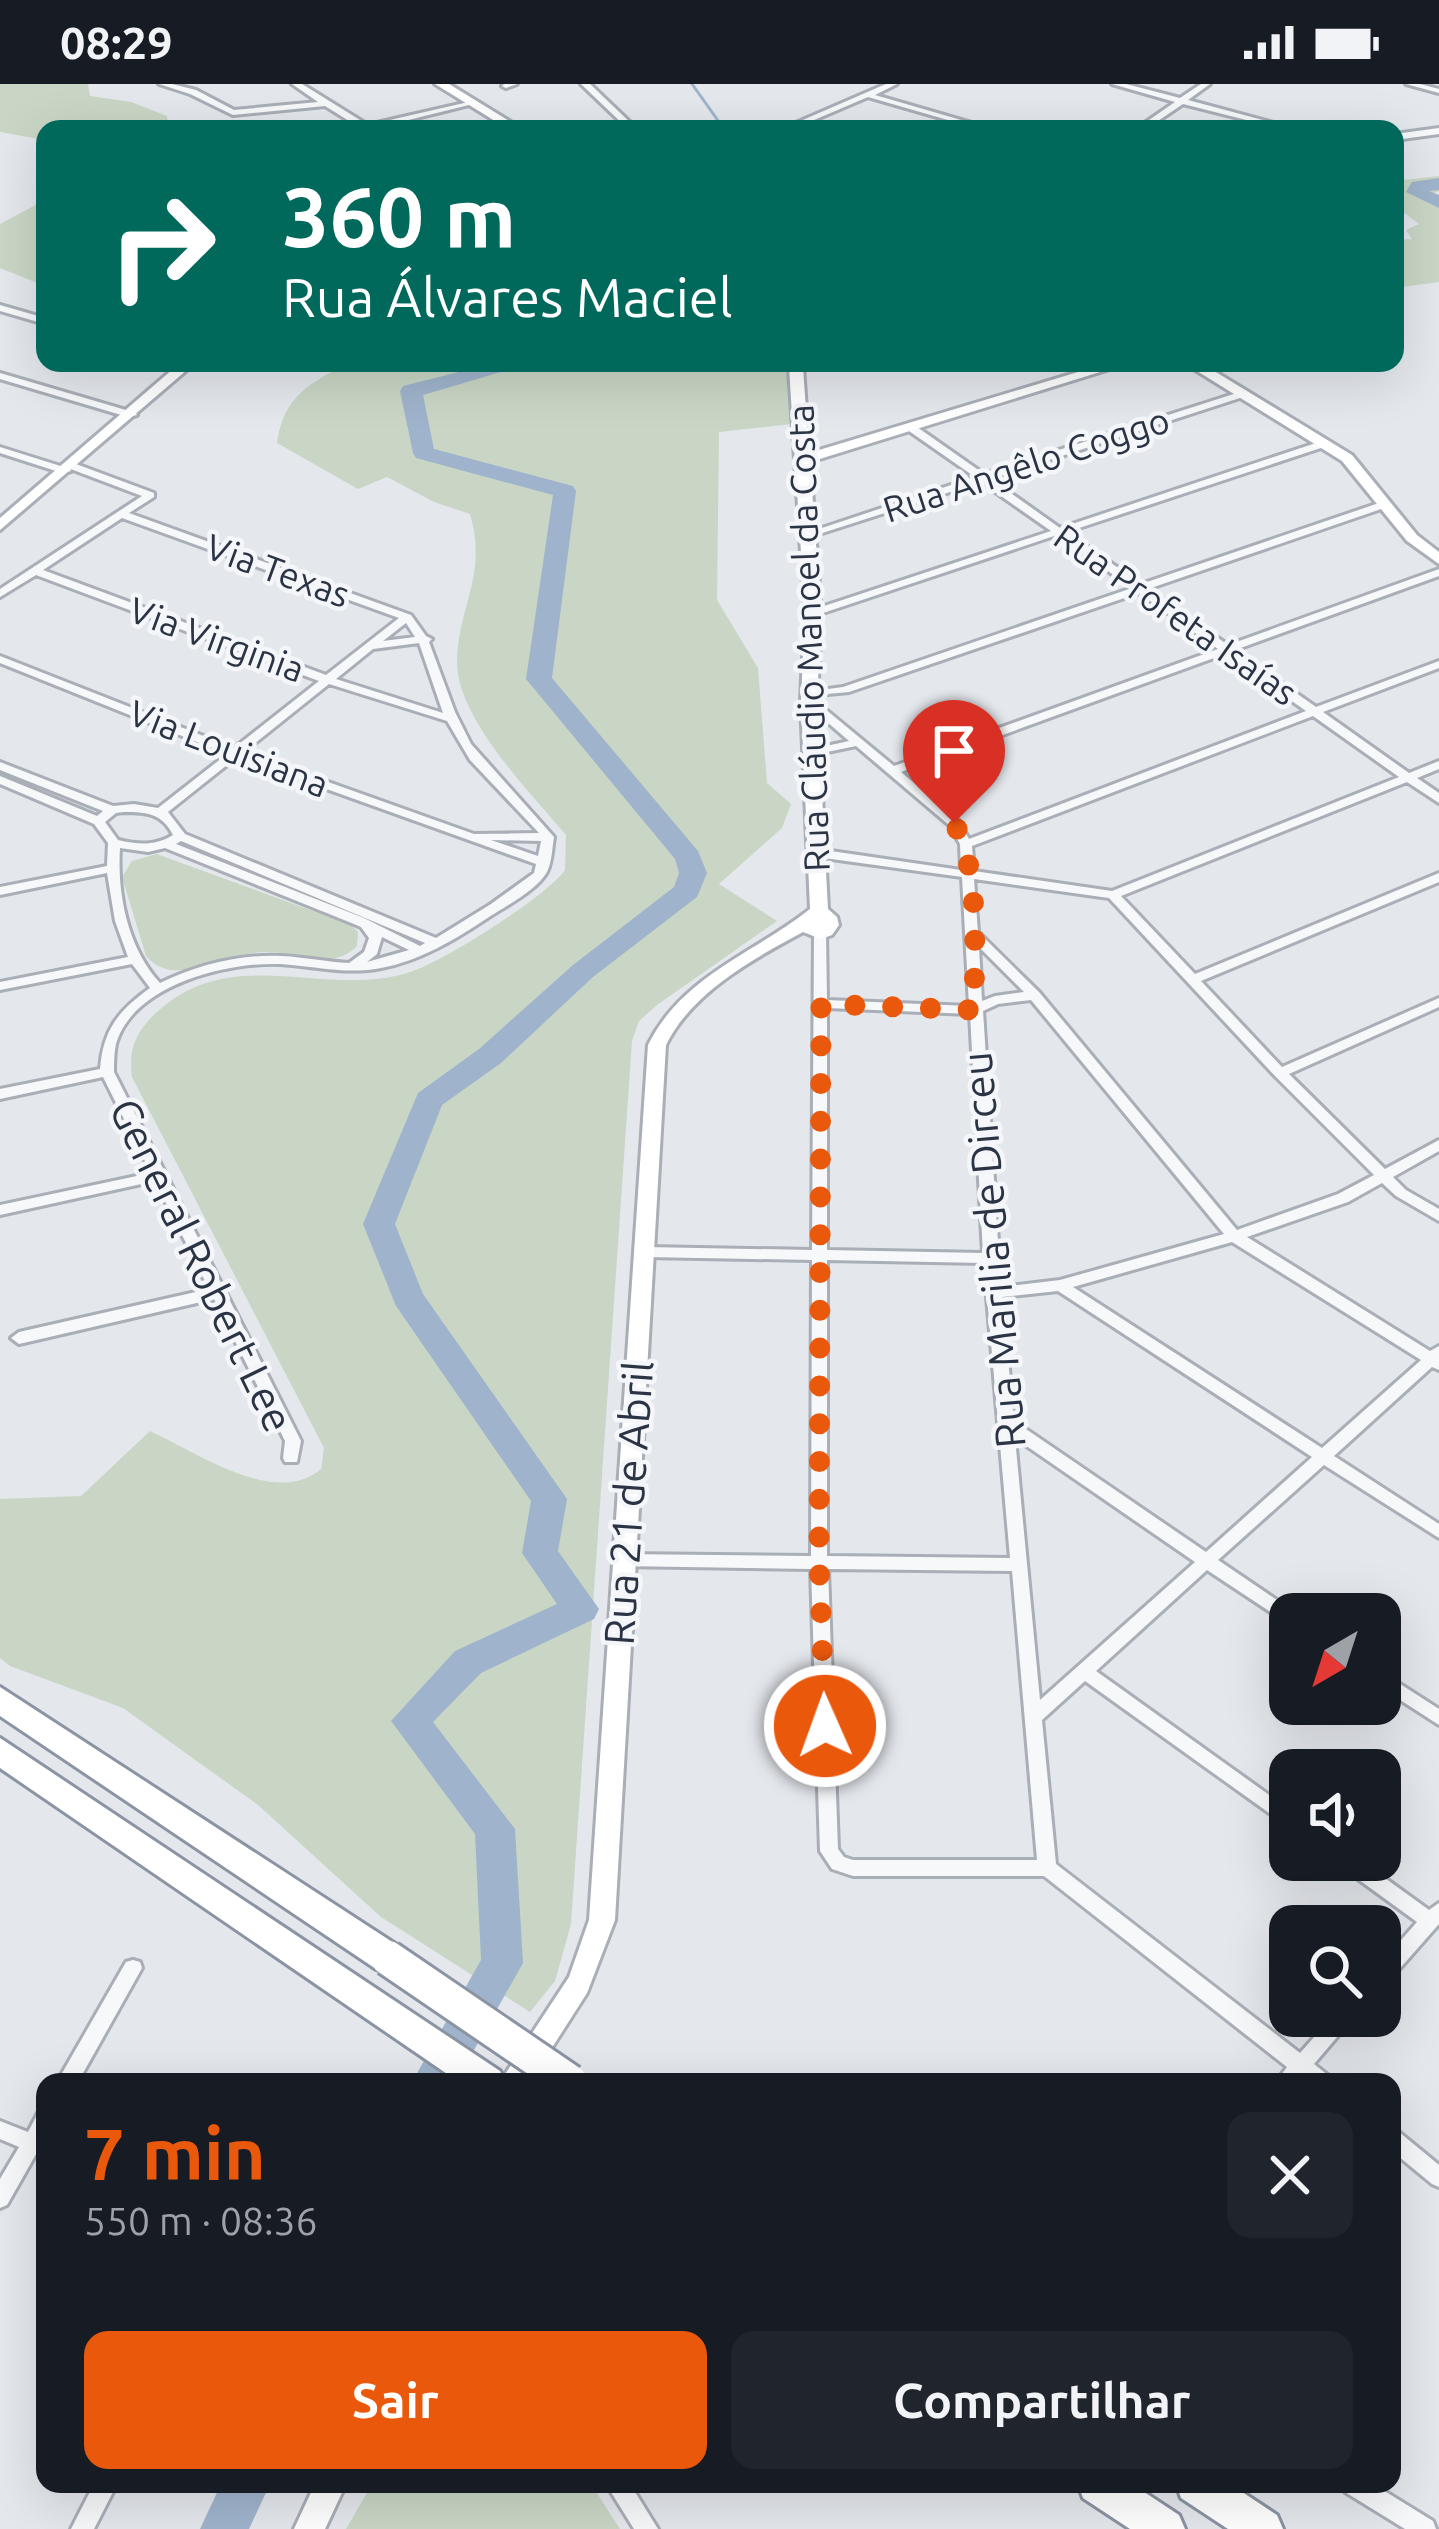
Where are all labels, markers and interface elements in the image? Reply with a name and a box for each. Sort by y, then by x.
text: 08:29 [60,17,173,68]
icon: right [84,168,240,324]
text: 360 m [282,169,516,263]
text: Rua Álvares Maciel [282,267,733,327]
street label: Rua Angêlo Coggo [878,398,1174,530]
street label: Rua Cláudio Manoel da Costa [779,404,837,872]
street label: Rua Profeta Isaías [1047,515,1305,713]
street label: Via Texas [201,525,355,615]
street label: Via Virginia [124,588,310,690]
street label: Via Louisiana [124,691,334,805]
pin [903,700,1005,823]
icon: arrive [921,718,987,784]
street label: Rua Marilia de Dirceu [952,1050,1034,1450]
street label: General Robert Lee [101,1091,303,1439]
street label: Rua 21 de Abril [595,1359,661,1647]
north arrow [1269,1593,1401,1725]
map controls [1269,1593,1401,2037]
position arrow [762,1663,888,1789]
button: sound [1269,1749,1401,1881]
button: search [1269,1905,1401,2037]
button: close [1227,2112,1353,2238]
text: 7 min [84,2113,266,2194]
text: 550 m · 08:36 [84,2199,318,2242]
button: Sair [84,2331,707,2469]
button: Compartilhar [731,2331,1353,2469]

